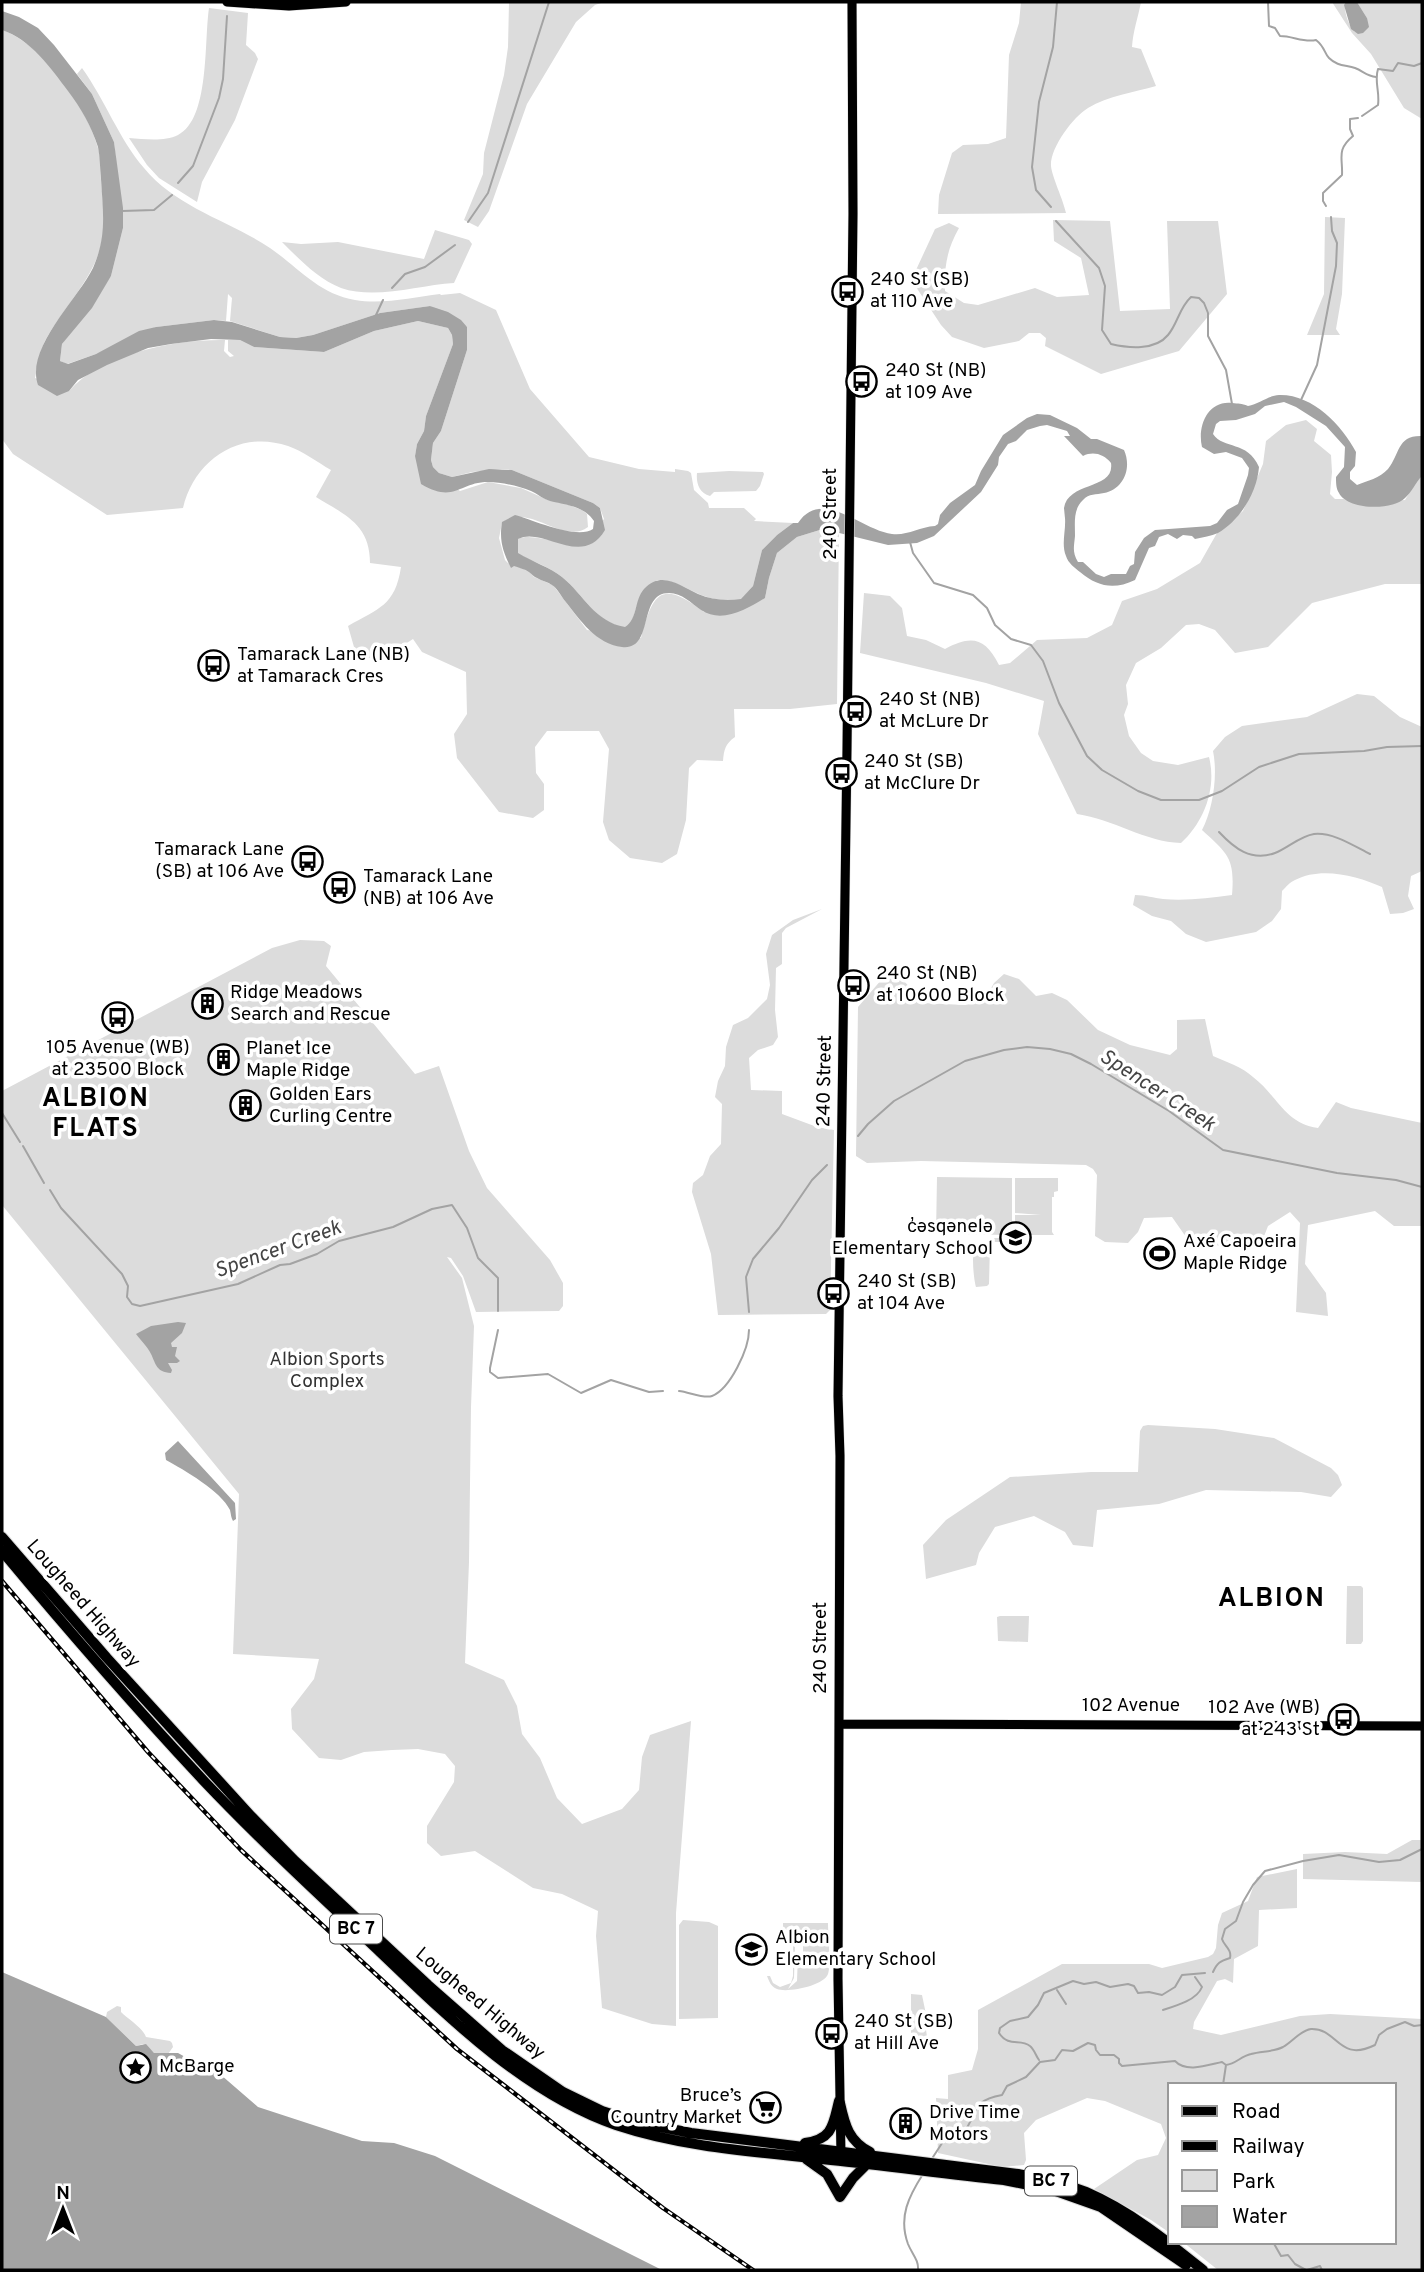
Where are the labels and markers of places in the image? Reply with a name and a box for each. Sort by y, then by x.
place label: 240 St (SB) at 110 Ave [870,268,969,314]
bus stop icon: 240 St (SB) at 110 Ave [830,274,864,308]
place label: 240 St (NB) at 109 Ave [885,359,986,405]
bus stop icon: 240 St (NB) at 109 Ave [845,365,879,399]
place label: Tamarack Lane (NB) at Tamarack Cres [237,643,410,689]
bus stop icon: Tamarack Lane (NB) at Tamarack Cres [197,649,231,683]
place label: 240 St (NB) at McLure Dr [879,688,989,734]
bus stop icon: 240 St (NB) at McLure Dr [839,694,873,728]
place label: 240 St (SB) at McClure Dr [864,750,981,796]
bus stop icon: 240 St (SB) at McClure Dr [824,756,858,790]
place label: Tamarack Lane (SB) at 106 Ave [154,838,284,884]
bus stop icon: Tamarack Lane (SB) at 106 Ave [290,844,324,878]
place label: Tamarack Lane (NB) at 106 Ave [363,865,494,911]
bus stop icon: Tamarack Lane (NB) at 106 Ave [323,871,357,905]
place label: 240 St (NB) at 10600 Block [876,962,1005,1008]
bus stop icon: 240 St (NB) at 10600 Block [836,968,870,1002]
place label: Ridge Meadows Search and Rescue [230,981,390,1027]
building icon: Ridge Meadows Search and Rescue [190,987,224,1021]
bus stop icon: 105 Avenue (WB) at 23500 Block [101,1000,135,1034]
place label: 105 Avenue (WB) at 23500 Block [46,1036,190,1082]
place label: Planet Ice Maple Ridge [246,1037,350,1083]
building icon: Planet Ice Maple Ridge [206,1043,240,1077]
place label: Golden Ears Curling Centre [269,1083,392,1129]
building icon: Golden Ears Curling Centre [229,1089,263,1123]
place label: c̓əsqənelə Elementary School [832,1215,993,1261]
school or university icon: c̓əsqənelə Elementary School [999,1221,1033,1255]
place label: Axé Capoeira Maple Ridge [1183,1230,1296,1276]
sports icon: Axé Capoeira Maple Ridge [1143,1236,1177,1270]
place label: 240 St (SB) at 104 Ave [857,1270,956,1316]
bus stop icon: 240 St (SB) at 104 Ave [817,1276,851,1310]
place label: 102 Ave (WB) at 243 St [1208,1696,1320,1742]
bus stop icon: 102 Ave (WB) at 243 St [1326,1702,1360,1736]
place label: Albion Elementary School [775,1926,936,1972]
school or university icon: Albion Elementary School [735,1932,769,1966]
place label: 240 St (SB) at Hill Ave [854,2010,953,2056]
bus stop icon: 240 St (SB) at Hill Ave [814,2016,848,2050]
place icon: McBarge [119,2050,153,2084]
place label: McBarge [159,2055,234,2079]
place label: Bruce’s Country Market [610,2084,742,2130]
supermarket icon: Bruce’s Country Market [748,2090,782,2124]
place label: Drive Time Motors [929,2101,1020,2147]
building icon: Drive Time Motors [889,2107,923,2141]

